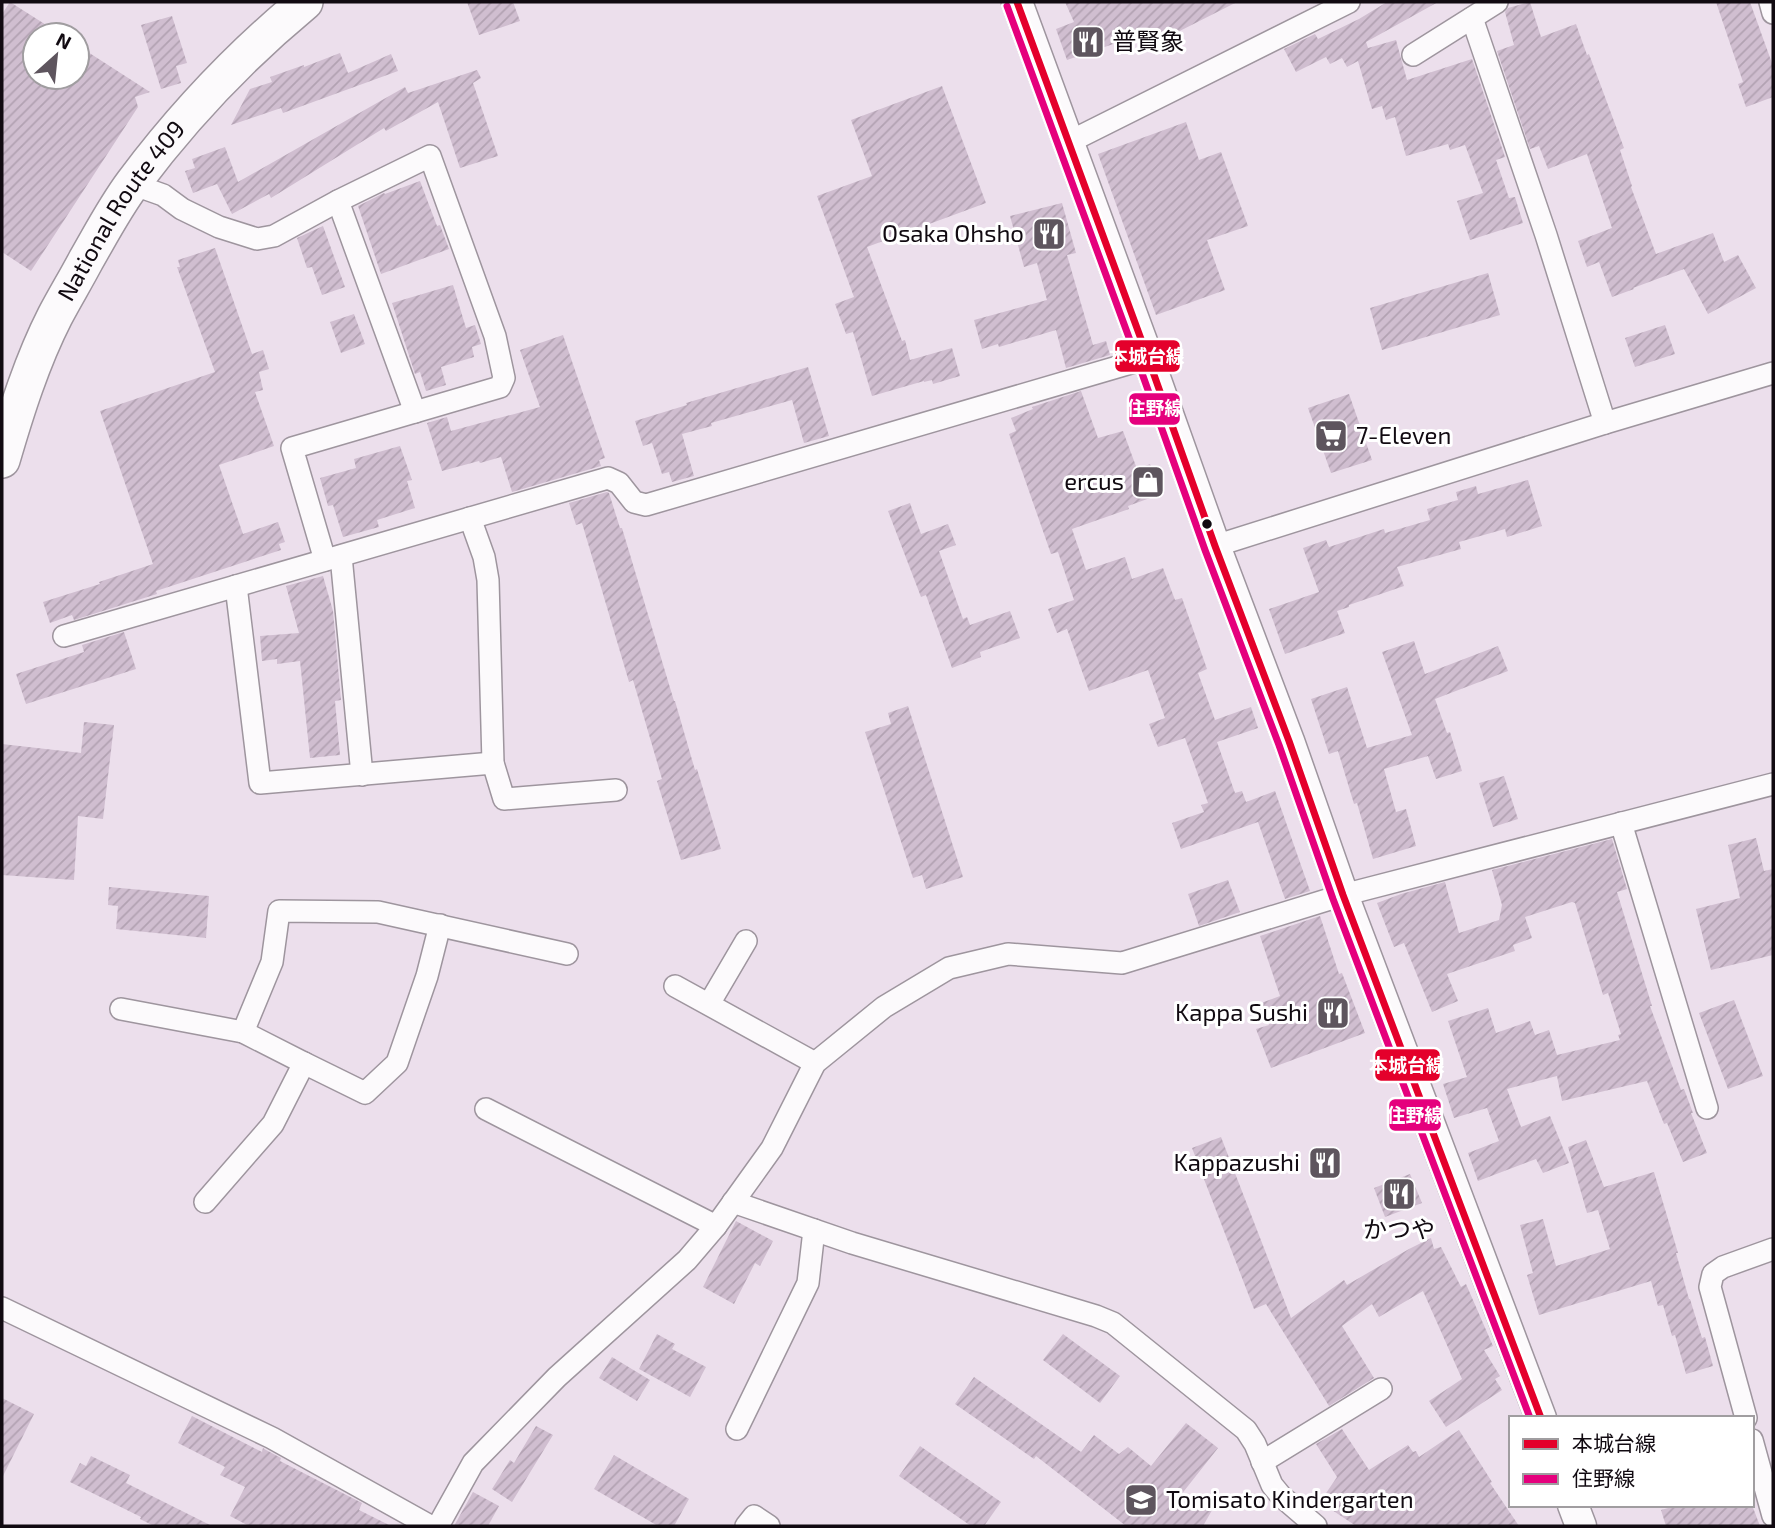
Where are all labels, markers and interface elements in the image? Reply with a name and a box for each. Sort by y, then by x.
north arrow [21,21,91,91]
restaurant icon: 普賢象 [1069,23,1107,61]
place label: 普賢象 [1112,26,1184,55]
text: N [53,27,75,54]
street label: National Route 409 [50,114,190,306]
restaurant icon: Osaka Ohsho [1030,215,1068,253]
place label: Osaka Ohsho [882,218,1024,247]
line badge: 本城台線 [1114,339,1181,373]
text: 本城台線 [1109,344,1185,367]
line badge: 住野線 [1128,392,1181,426]
text: 住野線 [1126,396,1184,419]
supermarket icon: 7-Eleven [1312,417,1350,455]
place label: 7-Eleven [1356,420,1451,449]
shop icon: ercus [1129,463,1167,501]
place label: ercus [1064,466,1124,495]
unlabelled marker [1200,517,1214,531]
restaurant icon: Kappa Sushi [1314,994,1352,1032]
place label: Kappa Sushi [1175,997,1308,1026]
line badge: 本城台線 [1374,1048,1441,1082]
text: 本城台線 [1369,1053,1445,1076]
line badge: 住野線 [1388,1098,1442,1132]
text: 住野線 [1386,1103,1444,1126]
restaurant icon: Kappazushi [1306,1144,1344,1182]
place label: Kappazushi [1174,1147,1300,1176]
restaurant icon: かつや [1380,1175,1418,1213]
place label: かつや [1363,1214,1435,1243]
legend [1509,1416,1754,1507]
text: 本城台線 [1572,1430,1656,1455]
text: 住野線 [1572,1465,1635,1490]
school or university icon: Tomisato Kindergarten [1122,1481,1160,1519]
place label: Tomisato Kindergarten [1166,1484,1414,1513]

